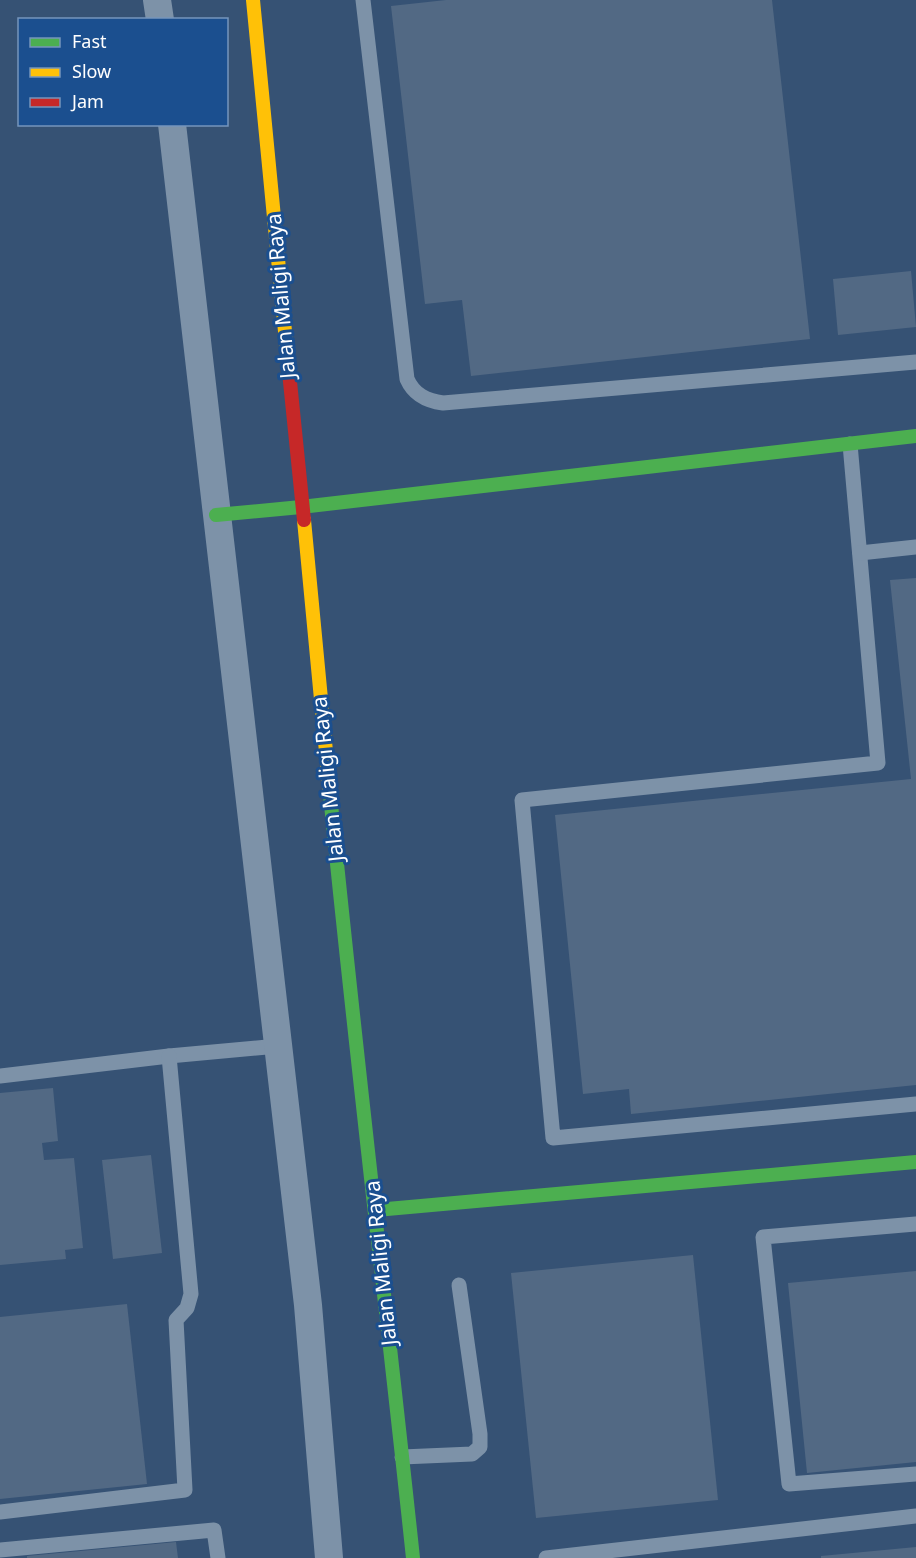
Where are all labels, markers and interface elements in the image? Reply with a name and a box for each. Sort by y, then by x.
legend [18,18,228,126]
text: Fast [72,29,107,53]
text: Slow [72,59,111,83]
text: Jam [70,89,104,113]
street label: Jalan Maligi Raya [259,212,301,382]
street label: Jalan Maligi Raya [304,695,350,865]
street label: Jalan Maligi Raya [357,1179,403,1349]

